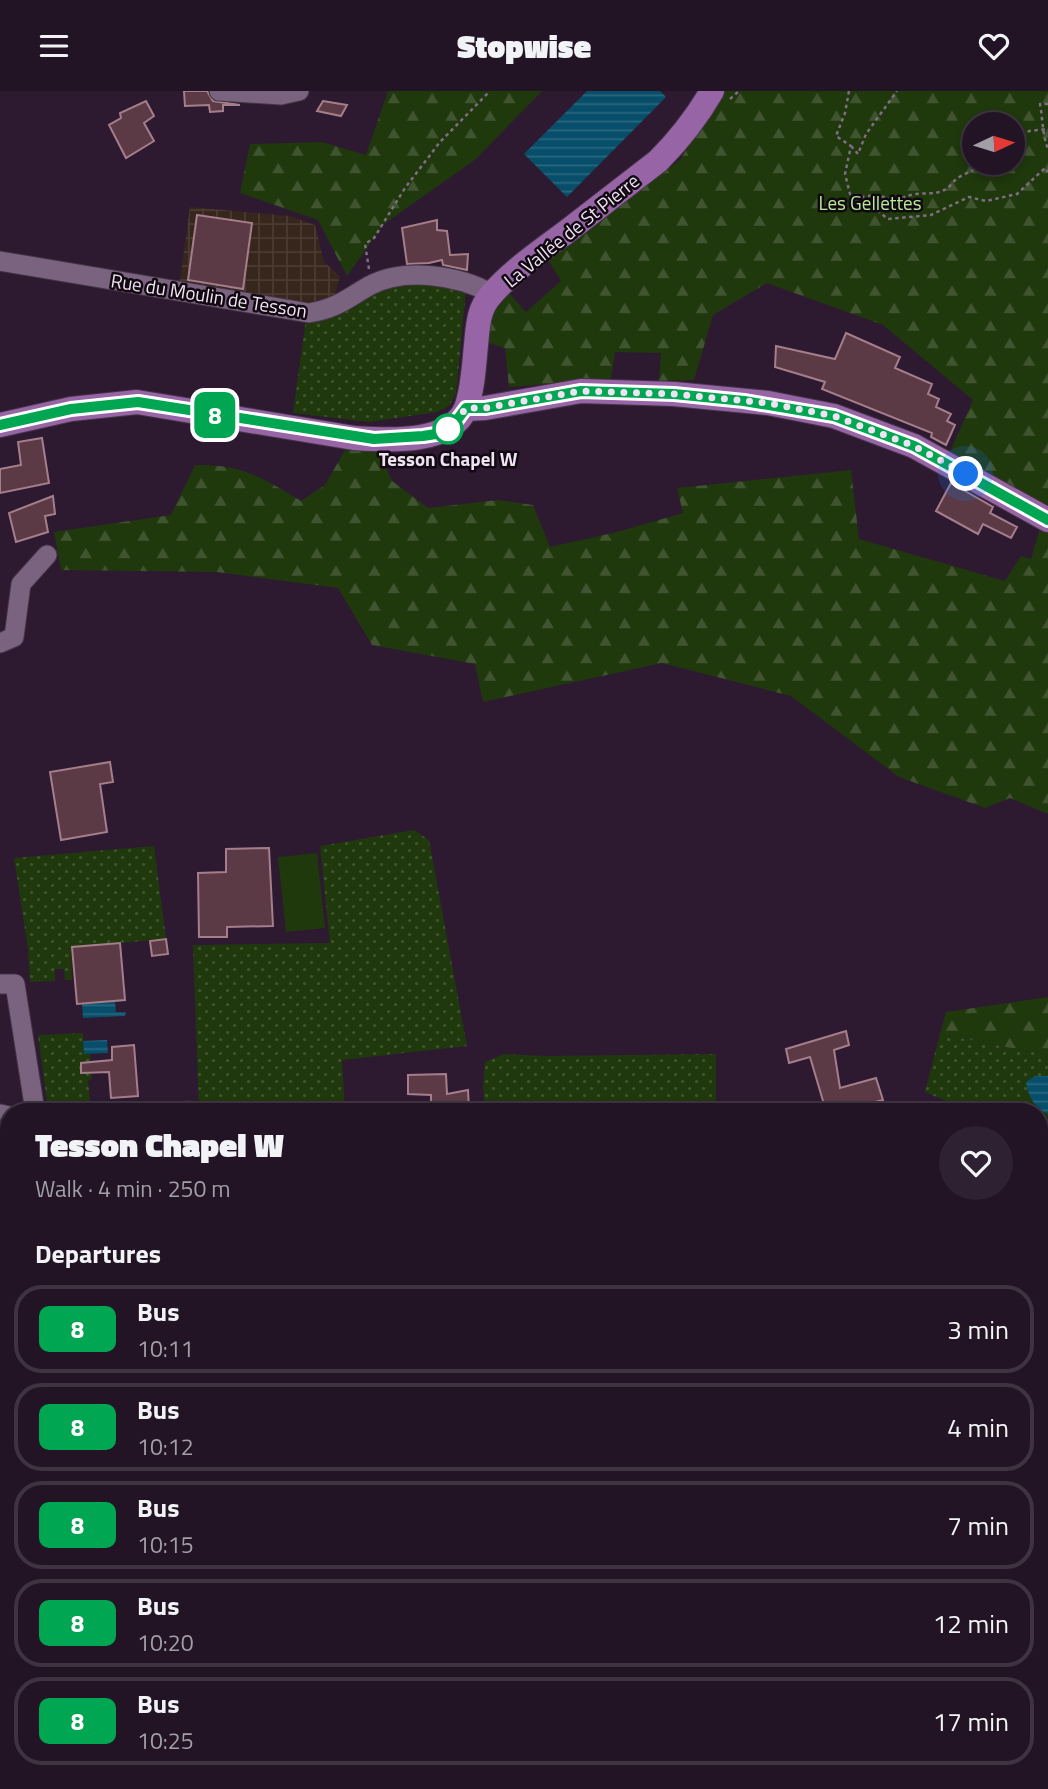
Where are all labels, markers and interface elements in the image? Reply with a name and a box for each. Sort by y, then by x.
text: Stopwise [457,22,591,70]
icon: menu [35,27,73,65]
icon: heart [975,27,1013,65]
north arrow [962,112,1026,175]
map controls [962,112,1025,175]
street label: La Vallée de St Pierre [497,166,645,294]
park label: Les Gellettes [819,188,922,217]
street label: Rue du Moulin de Tesson [109,265,309,325]
line badge: 8 [192,392,238,438]
text: 8 [208,397,222,433]
marker: Tesson Chapel W [433,414,463,444]
place label: Tesson Chapel W [379,444,518,473]
your location [948,456,983,491]
text: Tesson Chapel W [35,1120,284,1170]
button: heart [939,1126,1013,1200]
text: Walk · 4 min · 250 m [35,1171,231,1206]
text: Departures [35,1234,161,1273]
text: Bus [137,1292,179,1331]
text: 3 min [947,1310,1009,1349]
text: 8 [71,1311,84,1347]
text: 10:11 [137,1331,194,1366]
text: Bus [137,1390,179,1429]
text: 4 min [947,1408,1009,1447]
text: 8 [71,1409,84,1445]
text: 10:12 [137,1429,194,1464]
text: Bus [137,1488,179,1527]
text: 7 min [947,1506,1009,1545]
text: 8 [71,1507,84,1543]
text: 10:15 [137,1527,194,1562]
text: Bus [137,1586,179,1625]
text: 12 min [933,1604,1009,1643]
text: 8 [71,1605,84,1641]
text: 10:20 [137,1625,194,1660]
text: Bus [137,1684,179,1723]
text: 17 min [933,1702,1009,1741]
text: 8 [71,1703,84,1739]
text: 10:25 [137,1723,194,1758]

